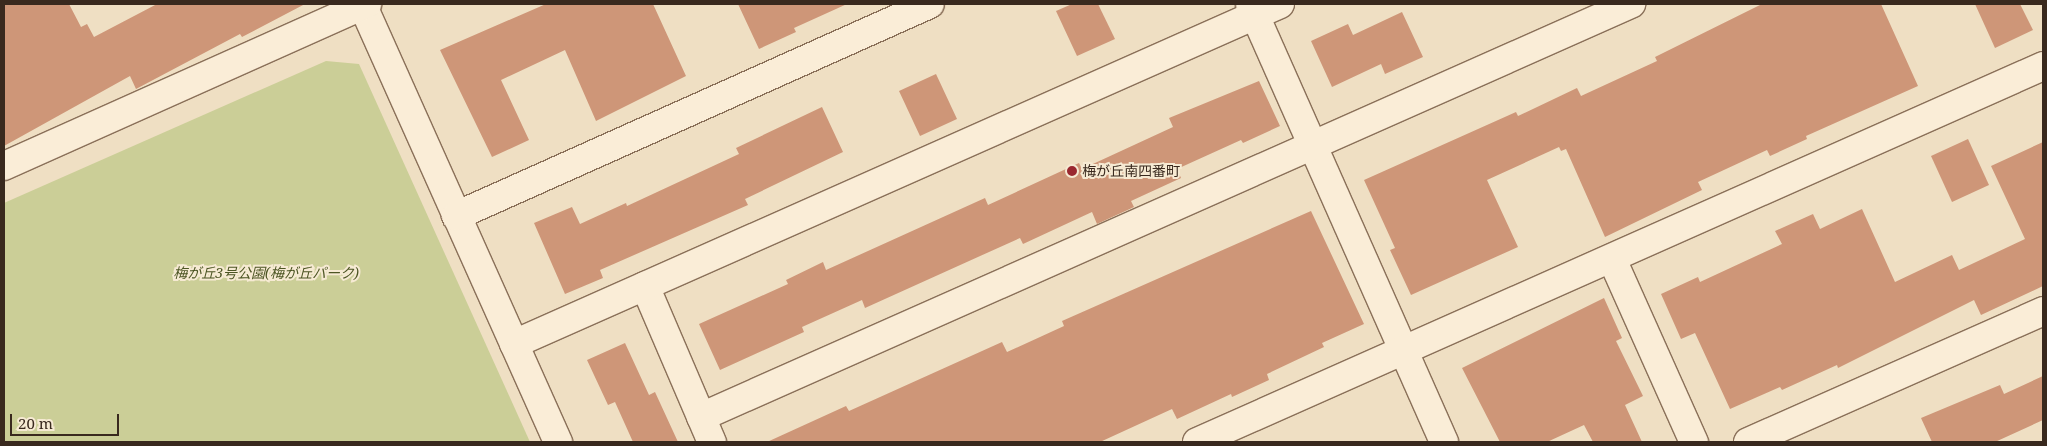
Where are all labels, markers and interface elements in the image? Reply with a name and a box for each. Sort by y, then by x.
place label: 梅が丘南四番町 [1082,163,1180,179]
marker: 梅が丘南四番町 [1066,165,1078,177]
park label: 梅が丘3号公園(梅が丘パーク) [173,265,359,281]
scale bar [12,404,121,436]
text: 20 m [18,413,53,433]

